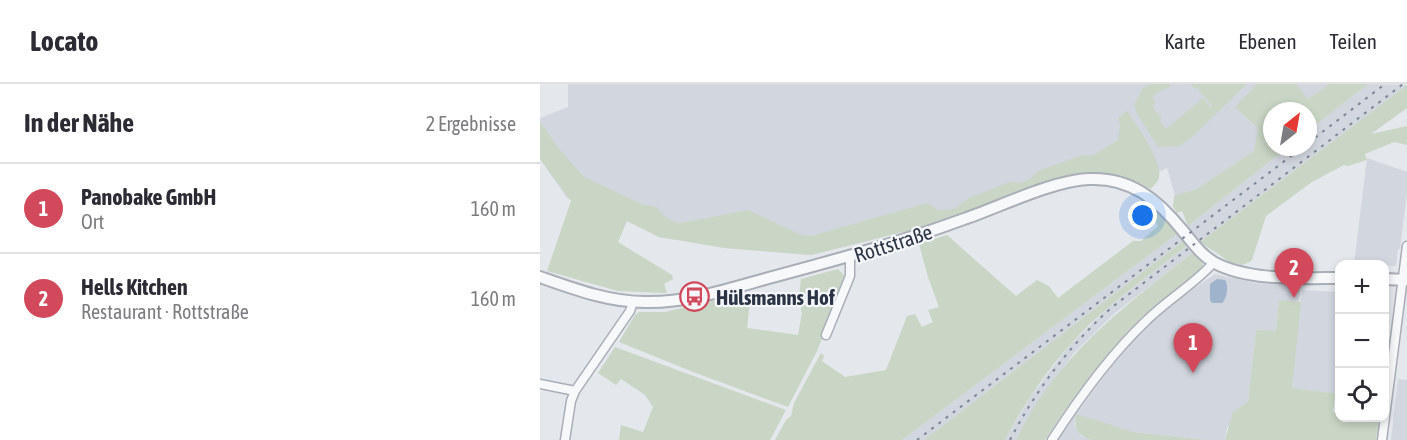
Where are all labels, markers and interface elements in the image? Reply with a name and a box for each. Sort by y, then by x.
text: Locato [30,25,98,57]
text: Karte [1164,29,1205,53]
text: Ebenen [1238,29,1297,53]
text: Teilen [1330,29,1377,53]
north arrow [1263,102,1317,156]
text: In der Nähe [24,108,134,138]
text: 2 Ergebnisse [426,112,516,135]
text: Panobake GmbH [81,184,216,210]
text: 1 [39,197,48,220]
text: 160 m [471,197,516,220]
your location [1128,201,1157,230]
text: Ort [81,210,104,233]
street label: Rottstraße [851,219,935,267]
pin: 2 [1274,248,1314,298]
map controls [1335,260,1389,422]
button: + [1335,260,1389,314]
text: Hells Kitchen [81,274,188,300]
bus stop icon: Hülsmanns Hof [679,281,711,313]
place label: Hülsmanns Hof [716,285,835,309]
text: 2 [39,287,48,310]
text: 160 m [471,287,516,310]
text: Restaurant · Rottstraße [81,300,249,323]
button: − [1335,314,1389,368]
pin: 1 [1174,324,1212,373]
button: locate [1335,368,1389,422]

